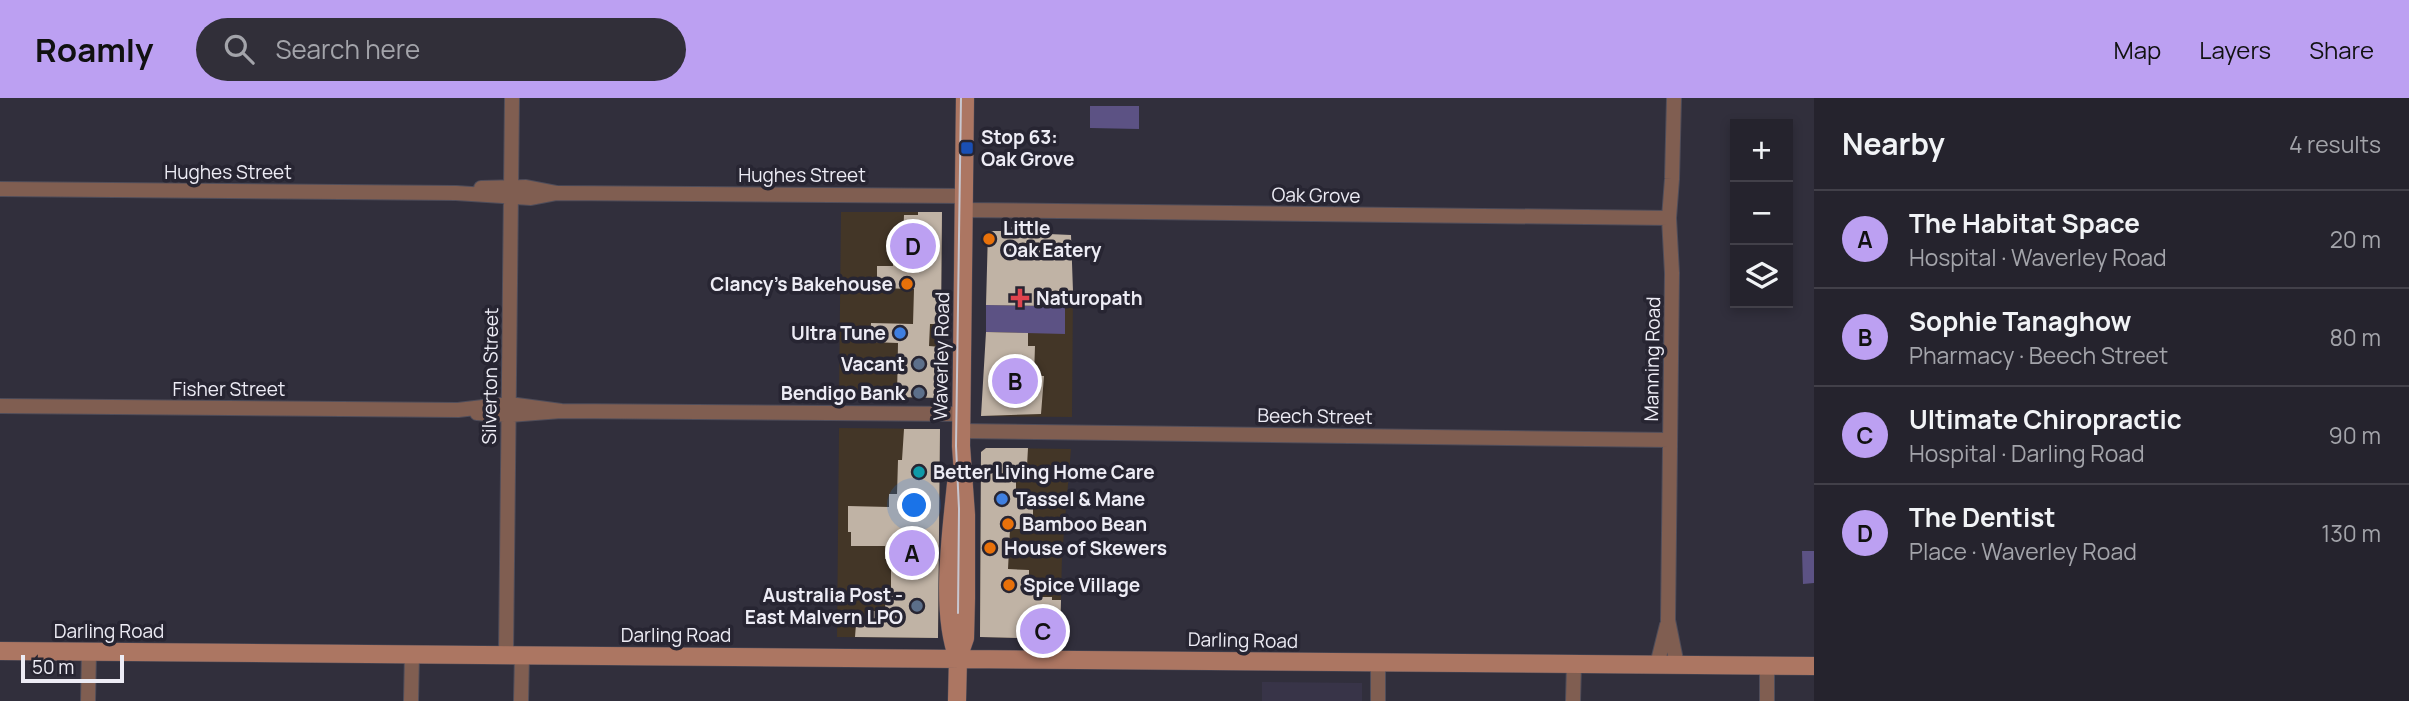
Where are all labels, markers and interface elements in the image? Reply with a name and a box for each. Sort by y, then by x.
search box [196,18,686,81]
text: Roamly [35,27,154,72]
icon: search [220,30,258,68]
text: Search here [276,31,420,67]
text: Map [2114,33,2161,66]
text: Layers [2199,33,2271,66]
text: Share [2309,33,2374,66]
map controls [1730,119,1793,308]
button: + [1730,119,1793,182]
text: Nearby [1842,123,1945,164]
place label: Stop 63: Oak Grove [981,124,1074,172]
text: 4 results [2289,128,2381,160]
marker: Stop 63: Oak Grove [959,140,975,156]
street label: Hughes Street [164,159,292,185]
street label: Hughes Street [738,162,866,188]
street label: Oak Grove [1271,181,1361,209]
button: − [1730,182,1793,245]
text: The Habitat Space [1909,205,2140,241]
place label: Little Oak Eatery [1003,215,1102,263]
pin: D [890,220,936,272]
text: A [1857,223,1873,255]
text: 20 m [2330,223,2381,255]
marker: Little Oak Eatery [981,231,997,247]
text: Hospital · Waverley Road [1909,241,2167,273]
button: layers [1730,245,1793,308]
place label: Clancy's Bakehouse [710,271,893,297]
marker: Clancy's Bakehouse [899,276,915,292]
place label: Naturopath [1036,285,1143,311]
marker: Naturopath [1010,288,1030,308]
street label: Waverley Road [927,292,955,420]
street label: Manning Road [1638,296,1666,422]
text: Sophie Tanaghow [1909,303,2131,339]
street label: Silverton Street [476,307,504,445]
place label: Ultra Tune [791,320,886,346]
text: B [1858,321,1872,353]
text: 80 m [2330,321,2381,353]
marker: Ultra Tune [892,325,908,341]
text: Pharmacy · Beech Street [1909,339,2168,371]
place label: Vacant [841,351,905,377]
pin: B [992,355,1038,407]
marker: Vacant [911,356,927,372]
street label: Fisher Street [173,376,285,402]
place label: Bendigo Bank [781,380,906,406]
marker: Bendigo Bank [911,385,927,401]
text: Ultimate Chiropractic [1909,401,2182,437]
street label: Beech Street [1257,402,1373,430]
text: C [1857,419,1874,451]
text: 90 m [2329,419,2381,451]
text: Hospital · Darling Road [1909,437,2145,469]
place label: Better Living Home Care [933,459,1155,485]
marker: Better Living Home Care [911,464,927,480]
place label: Tassel & Mane [1016,486,1145,512]
your location [897,488,931,522]
marker: Tassel & Mane [994,491,1010,507]
text: The Dentist [1909,499,2056,535]
place label: Bamboo Bean [1022,511,1147,537]
marker: Bamboo Bean [1000,516,1016,532]
text: D [1857,517,1873,549]
text: 130 m [2321,517,2381,549]
pin: A [889,527,935,579]
place label: House of Skewers [1004,535,1167,561]
text: Place · Waverley Road [1909,535,2137,567]
marker: House of Skewers [982,540,998,556]
place label: Spice Village [1023,572,1140,598]
marker: Spice Village [1001,577,1017,593]
place label: Australia Post - East Malvern LPO [745,582,903,630]
marker: Australia Post - East Malvern LPO [909,598,925,614]
pin: C [1020,605,1066,657]
street label: Darling Road [54,618,164,644]
street label: Darling Road [621,622,731,648]
street label: Darling Road [1188,626,1298,654]
scale bar [21,652,124,684]
text: 50 m [32,654,74,680]

